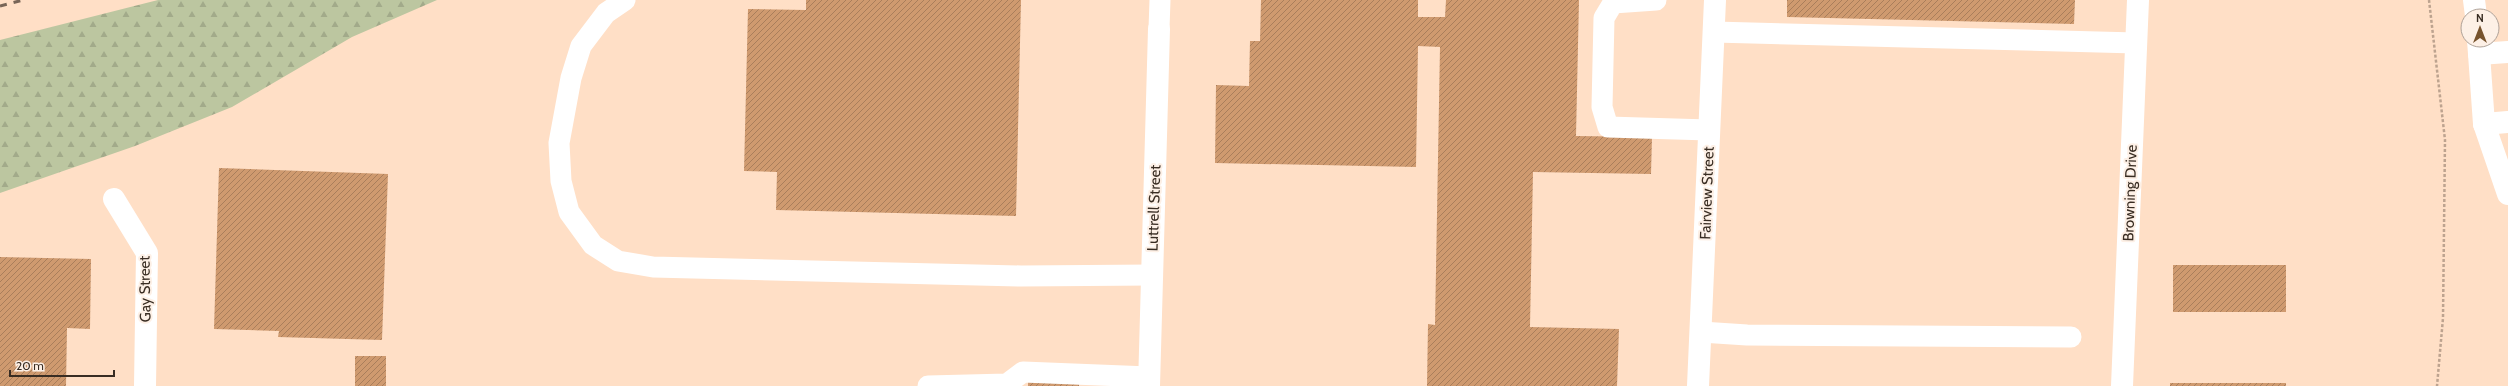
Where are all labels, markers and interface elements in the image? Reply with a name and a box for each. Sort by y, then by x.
north arrow [2460,8,2500,48]
text: N [2476,11,2484,25]
street label: Browning Drive [2119,144,2141,242]
street label: Fairview Street [1696,146,1718,240]
street label: Luttrell Street [1143,164,1165,252]
street label: Gay Street [135,256,155,322]
scale bar [10,352,114,378]
text: 20 m [16,358,44,373]

